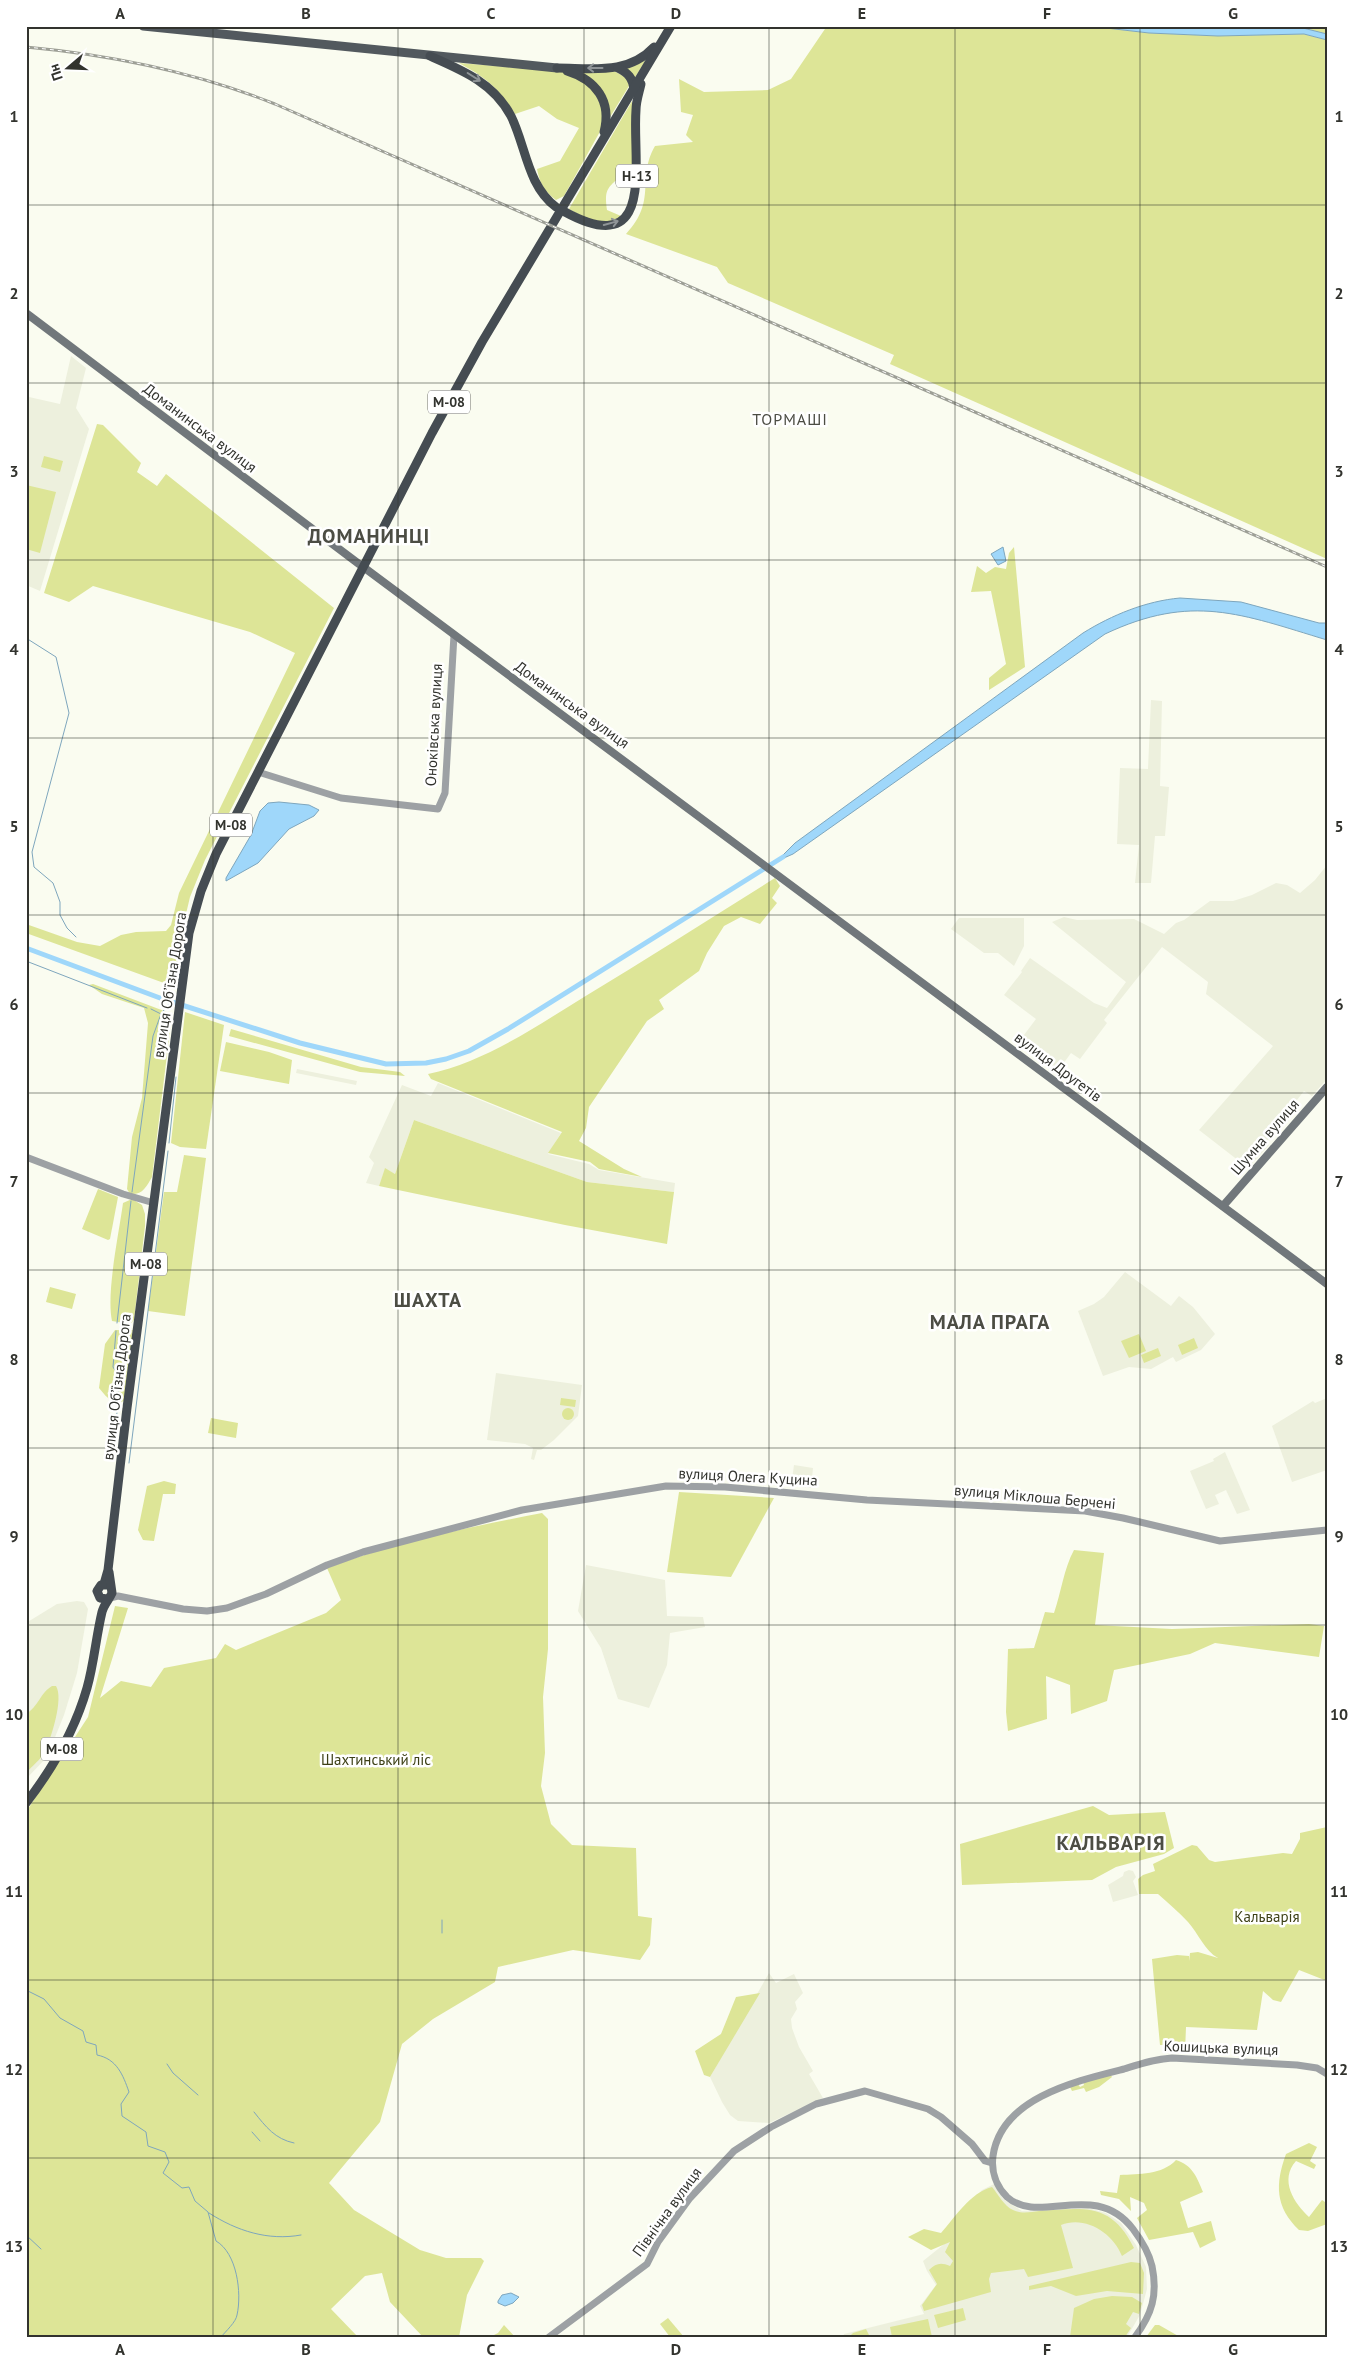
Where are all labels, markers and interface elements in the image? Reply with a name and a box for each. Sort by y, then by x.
text: A [115,3,125,23]
text: B [301,3,311,23]
text: C [487,3,496,23]
text: D [671,3,681,23]
text: E [858,3,866,23]
text: F [1043,3,1051,23]
text: G [1228,3,1238,23]
north arrow [42,42,92,92]
text: Пн [45,62,67,83]
one-way arrow [587,63,604,73]
one-way arrow [467,72,481,82]
text: 1 [9,106,19,126]
text: 1 [1334,106,1344,126]
road number: Н-13 [616,165,658,188]
one-way arrow [602,218,618,227]
text: 2 [9,283,19,303]
text: 2 [1334,283,1344,303]
street label: Доманинська вулиця [140,379,261,476]
road number: М-08 [428,391,470,414]
district label: ТОРМАШІ [752,409,828,429]
text: 3 [9,461,19,481]
text: 3 [1334,461,1344,481]
district label: ДОМАНИНЦІ [308,523,430,549]
text: 4 [9,639,19,659]
text: 4 [1334,639,1344,659]
street label: Доманинська вулиця [511,657,633,753]
street label: Оноківська вулиця [421,663,446,787]
road number: М-08 [210,814,252,836]
text: 5 [9,816,19,836]
text: 5 [1334,816,1344,836]
street label: вулиця Обʼїзна Дорога [149,911,190,1059]
text: 6 [9,994,19,1014]
text: 6 [1334,994,1344,1014]
street label: вулиця Другетів [1011,1028,1106,1106]
street label: Шумна вулиця [1226,1095,1303,1179]
text: 7 [9,1171,19,1191]
text: 7 [1334,1171,1344,1191]
road number: М-08 [125,1252,167,1276]
district label: ШАХТА [394,1287,462,1313]
district label: МАЛА ПРАГА [930,1309,1050,1335]
street label: вулиця Обʼїзна Дорога [98,1313,135,1461]
text: 8 [9,1349,19,1369]
text: 8 [1334,1349,1344,1369]
street label: вулиця Олега Куцина [678,1463,818,1490]
street label: вулиця Міклоша Берчені [954,1480,1117,1513]
text: 9 [9,1526,19,1546]
text: 9 [1334,1526,1344,1546]
text: 10 [5,1704,23,1724]
text: 10 [1330,1704,1348,1724]
road number: М-08 [41,1738,83,1760]
park label: Шахтинський ліс [321,1750,431,1769]
district label: КАЛЬВАРІЯ [1056,1830,1166,1856]
text: 11 [5,1881,23,1901]
text: 11 [1330,1881,1348,1901]
park label: Кальварія [1234,1907,1300,1926]
street label: Кошицька вулиця [1163,2036,1279,2059]
text: 12 [5,2059,23,2079]
text: 12 [1330,2059,1348,2079]
street label: Північна вулиця [628,2163,705,2260]
text: 13 [5,2236,23,2256]
text: 13 [1330,2236,1348,2256]
text: A [115,2339,125,2359]
text: B [301,2339,311,2359]
text: C [487,2339,496,2359]
text: D [671,2339,681,2359]
text: E [858,2339,866,2359]
text: F [1043,2339,1051,2359]
text: G [1228,2339,1238,2359]

